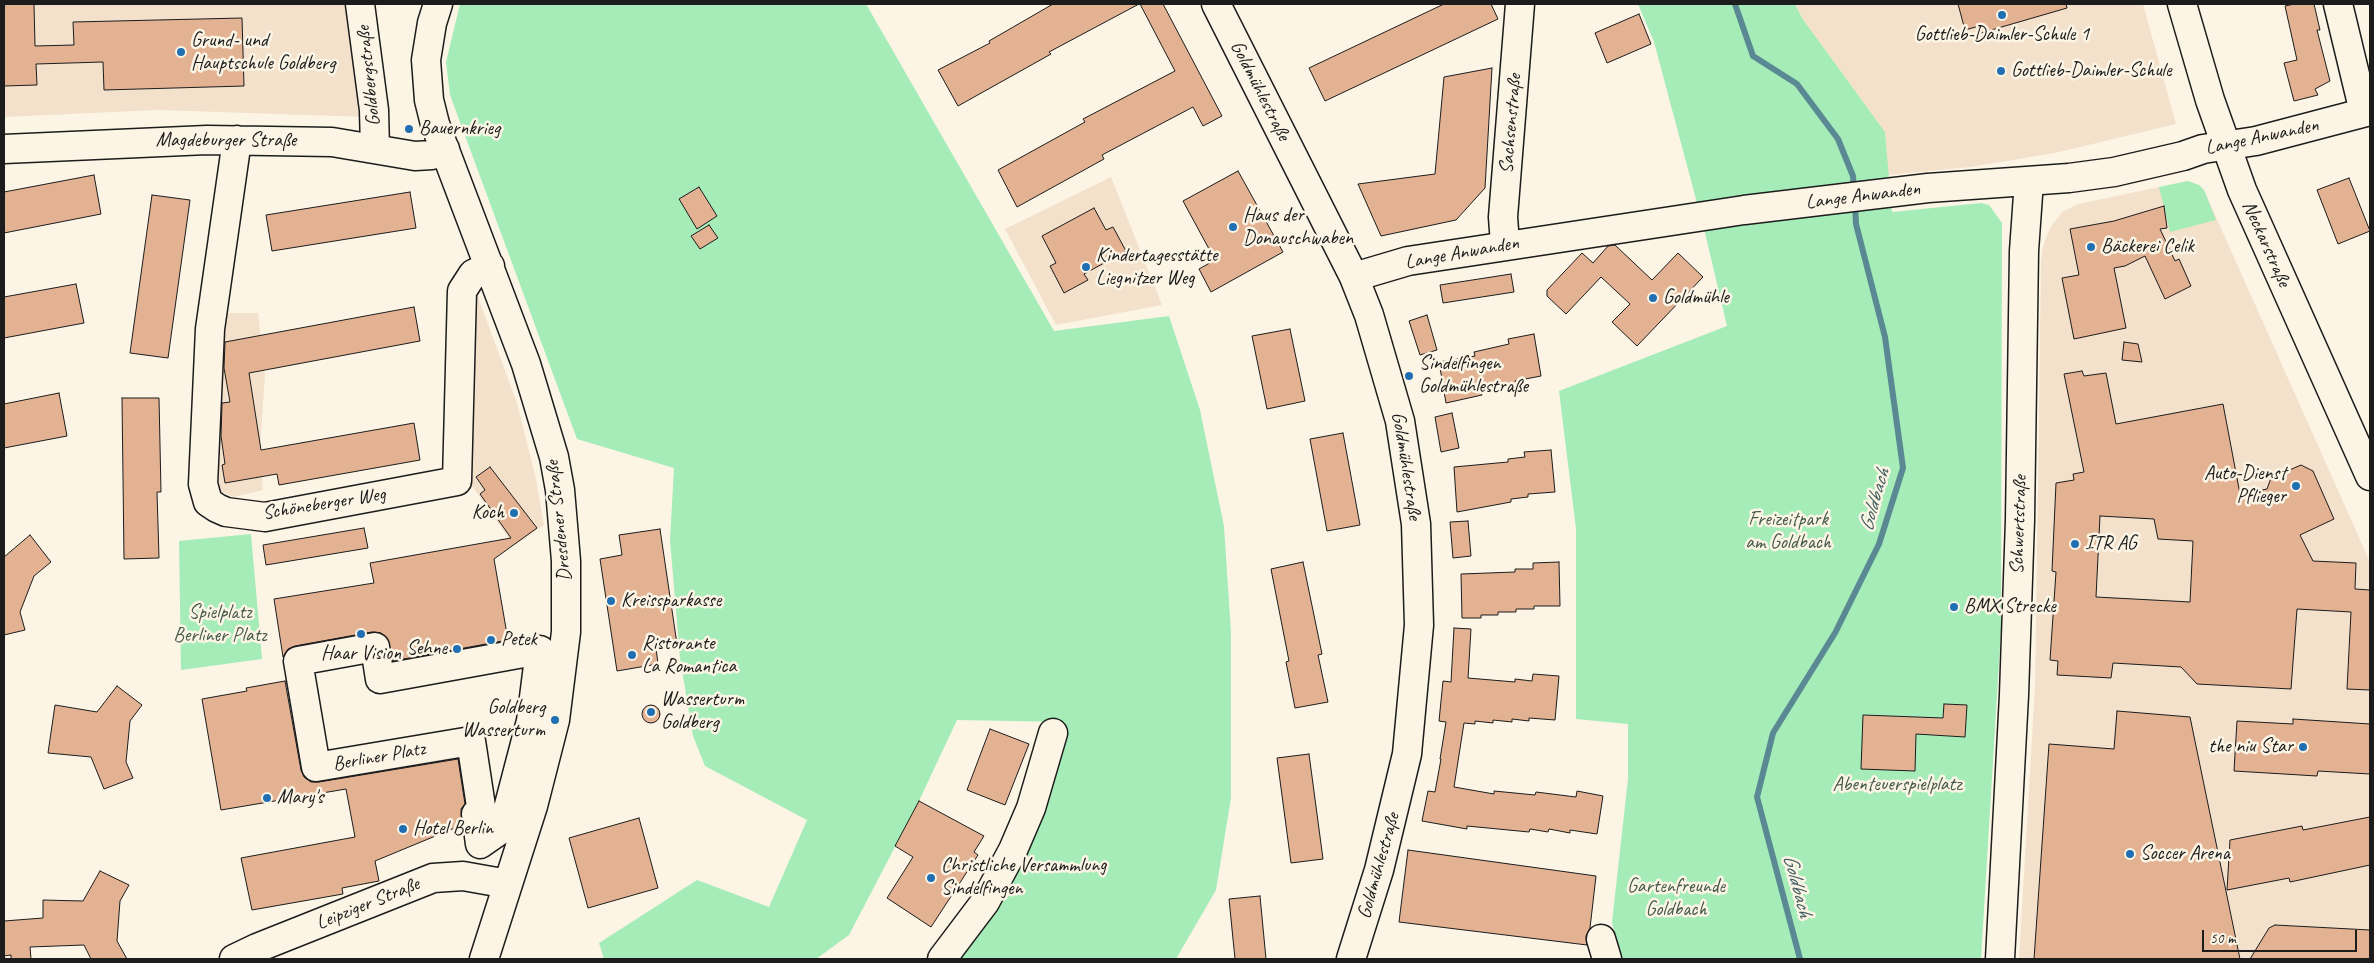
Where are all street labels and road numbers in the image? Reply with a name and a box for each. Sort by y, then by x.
street label: Goldbergstraße [352,25,386,127]
street label: Goldmühlestraße [1225,37,1295,145]
street label: Sachsenstraße [1495,73,1527,175]
street label: Lange Anwanden [2203,113,2321,161]
street label: Magdeburger Straße [156,129,296,153]
street label: Lange Anwanden [1804,177,1922,215]
street label: Neckarstraße [2236,197,2296,291]
street label: Lange Anwanden [1403,231,1521,275]
street label: Goldmühlestraße [1386,410,1426,522]
street label: Dresdener Straße [541,459,577,583]
street label: Schwertstraße [2005,475,2033,575]
street label: Schöneberger Weg [261,482,387,526]
street label: Berliner Platz [331,737,427,777]
street label: Goldmühlestraße [1352,810,1406,922]
street label: Leipziger Straße [313,872,423,936]

